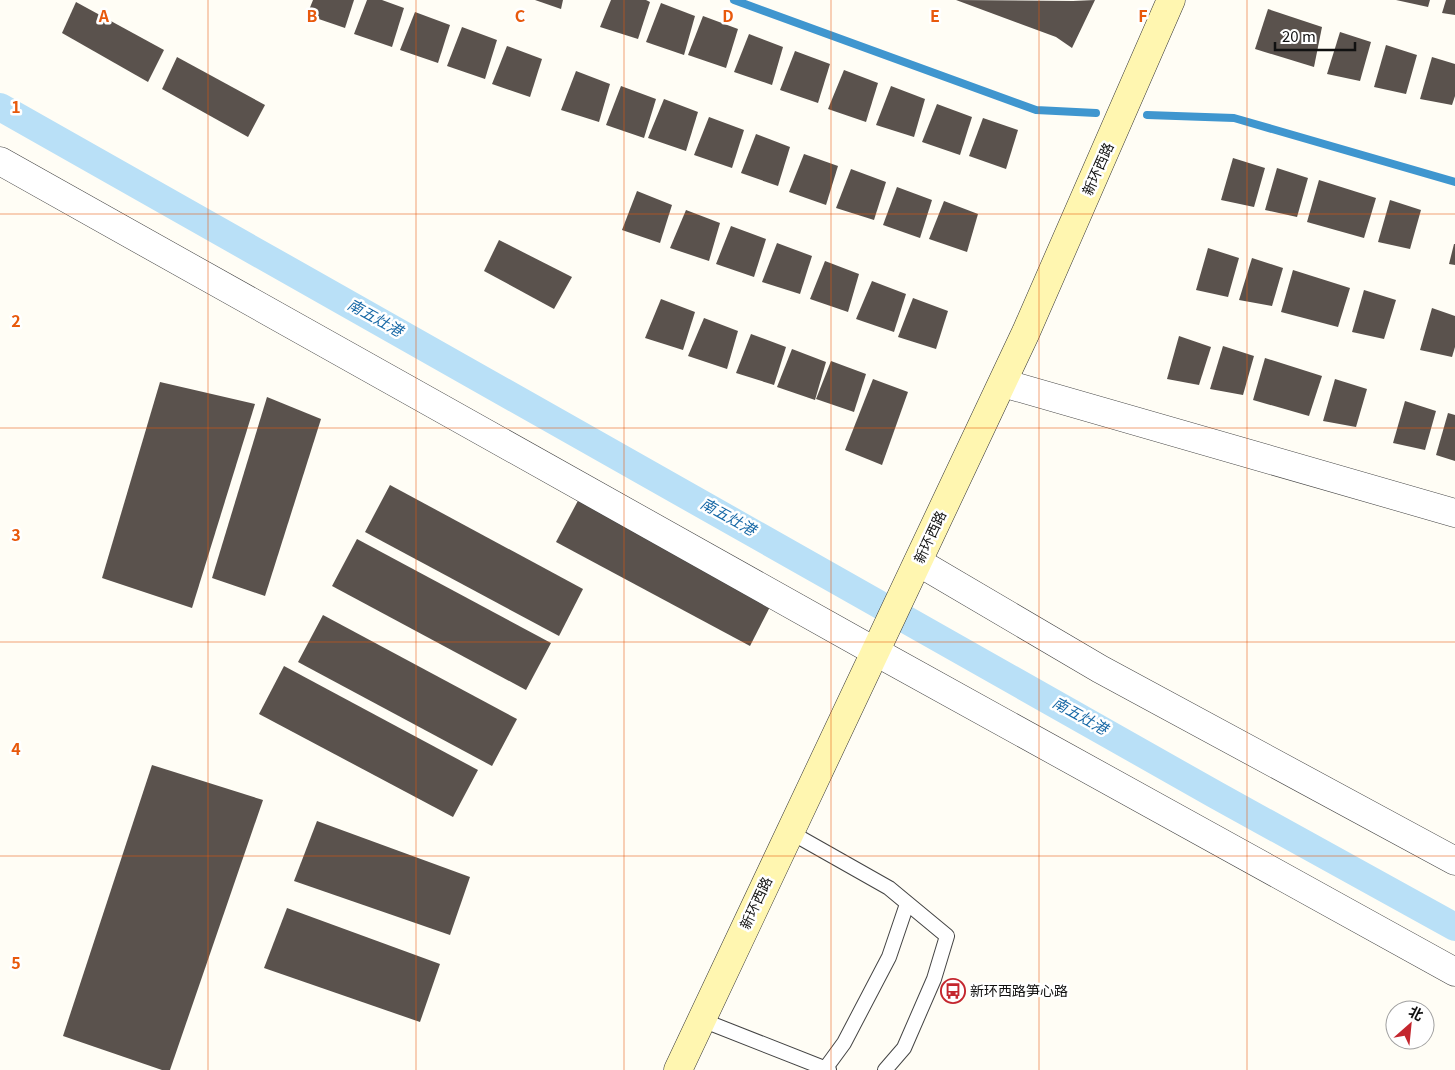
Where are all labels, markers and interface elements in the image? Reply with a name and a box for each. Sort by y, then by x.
text: A [98,3,110,27]
text: B [307,3,318,27]
text: C [515,3,526,27]
text: D [722,3,734,27]
text: E [930,3,940,27]
text: F [1138,3,1148,27]
scale bar [1275,20,1355,52]
text: 20 m [1282,25,1316,46]
text: 1 [11,94,21,118]
street label: 新环西路 [1077,139,1118,198]
water label: 南五灶港 [344,293,409,341]
text: 2 [11,308,21,332]
water label: 南五灶港 [697,492,762,540]
street label: 新环西路 [908,507,950,566]
text: 3 [11,522,21,546]
water label: 南五灶港 [1049,691,1114,739]
text: 4 [11,736,21,760]
street label: 新环西路 [734,873,776,932]
text: 5 [11,950,21,974]
bus stop icon: 新环西路笋心路 [940,978,966,1004]
place label: 新环西路笋心路 [970,980,1068,1000]
north arrow [1385,1000,1435,1050]
text: 北 [1406,1000,1427,1025]

